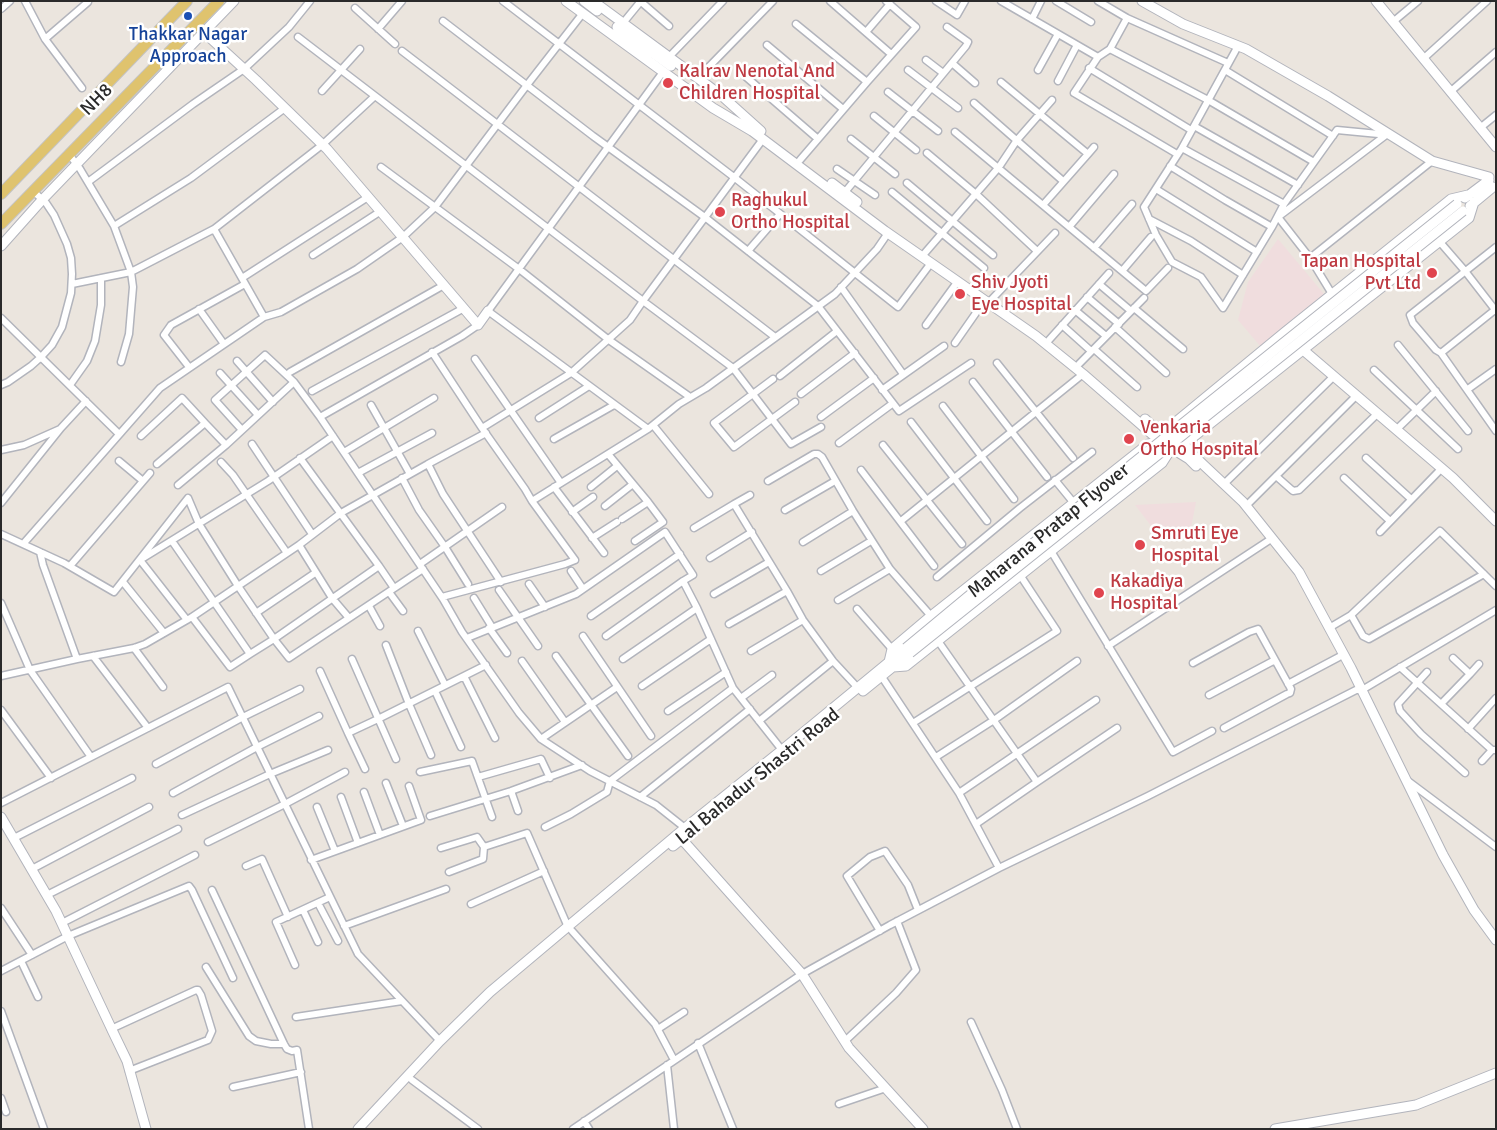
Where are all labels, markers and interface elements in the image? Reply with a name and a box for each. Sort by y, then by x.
marker: Thakkar Nagar Approach [182,10,194,22]
place label: Thakkar Nagar Approach [129,24,247,68]
place label: Kalrav Nenotal And Children Hospital [679,61,835,105]
marker: Kalrav Nenotal And Children Hospital [661,76,675,90]
street label: NH8 [76,79,118,121]
place label: Raghukul Ortho Hospital [731,190,850,234]
marker: Raghukul Ortho Hospital [713,205,727,219]
place label: Tapan Hospital Pvt Ltd [1301,251,1421,295]
marker: Tapan Hospital Pvt Ltd [1425,266,1439,280]
place label: Shiv Jyoti Eye Hospital [971,272,1072,316]
marker: Shiv Jyoti Eye Hospital [953,287,967,301]
place label: Venkaria Ortho Hospital [1140,417,1259,461]
marker: Venkaria Ortho Hospital [1122,432,1136,446]
street label: Maharana Pratap Flyover [964,459,1134,603]
place label: Smruti Eye Hospital [1151,523,1239,567]
marker: Smruti Eye Hospital [1133,538,1147,552]
place label: Kakadiya Hospital [1110,571,1183,615]
marker: Kakadiya Hospital [1092,586,1106,600]
street label: Lal Bahadur Shastri Road [671,704,845,850]

